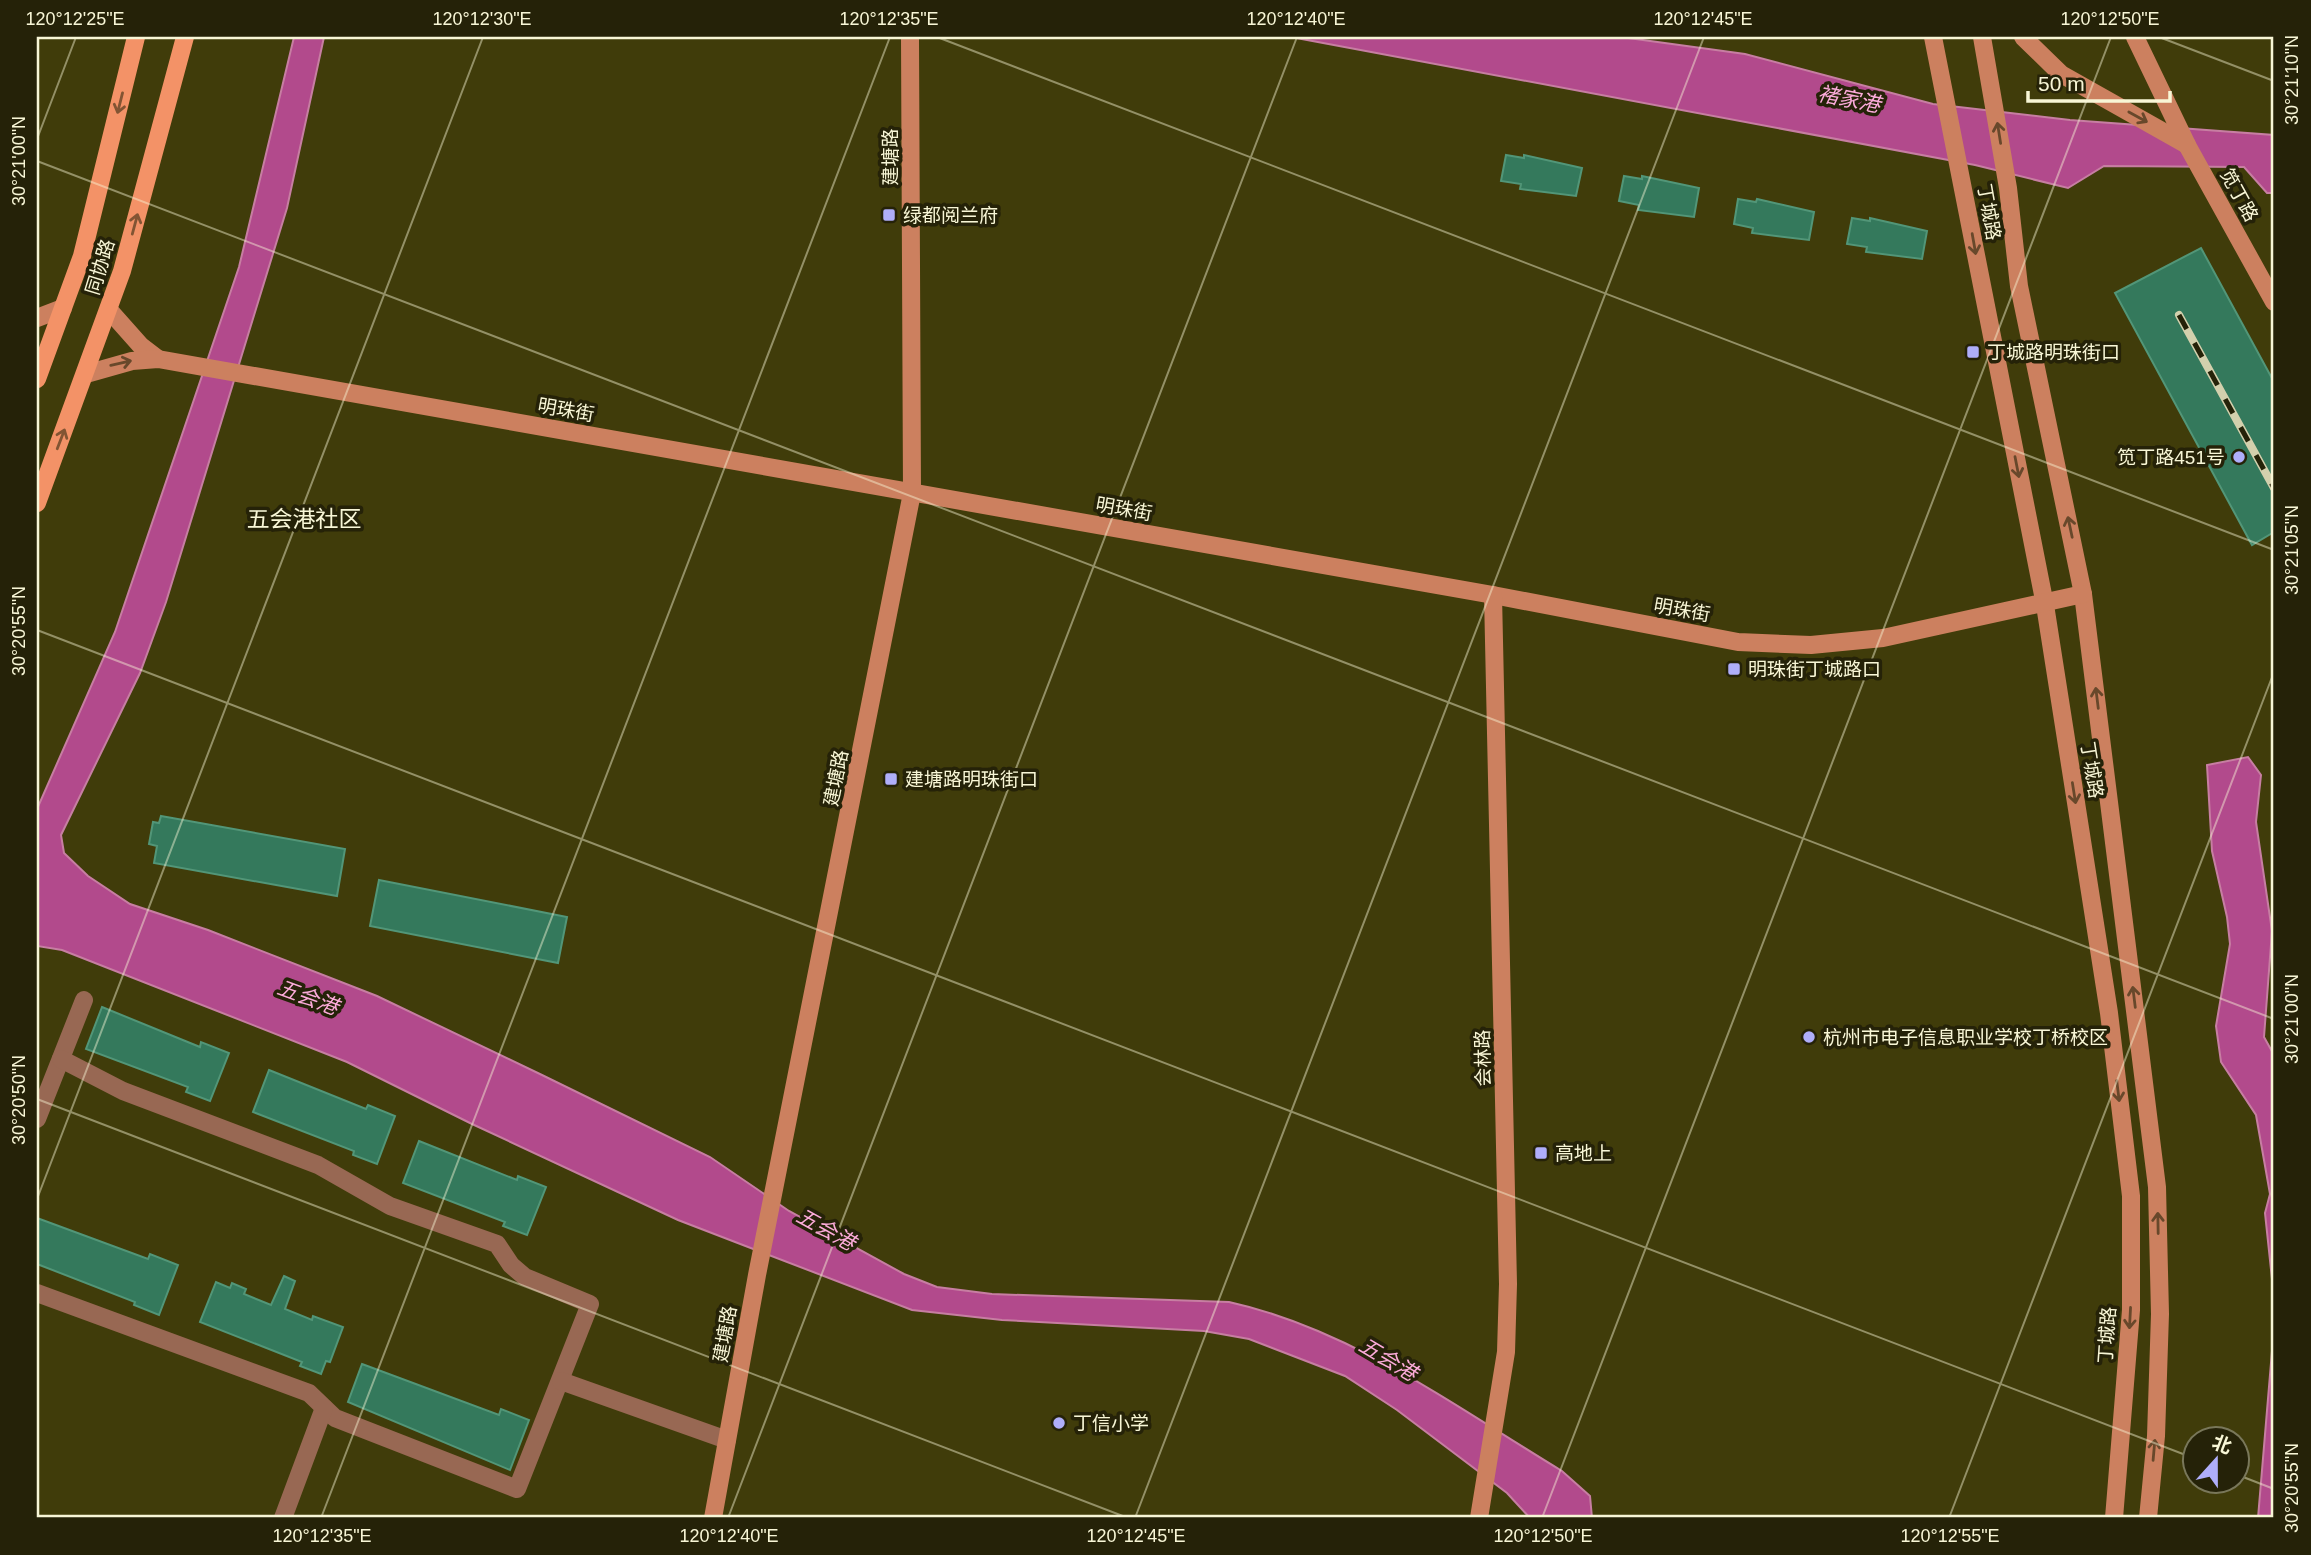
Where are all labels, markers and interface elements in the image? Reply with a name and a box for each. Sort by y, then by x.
text: 120°12'25"E [25,9,125,29]
text: 120°12'30"E [432,9,532,29]
text: 120°12'35"E [839,9,939,29]
text: 120°12'40"E [1246,9,1346,29]
text: 120°12'45"E [1653,9,1753,29]
text: 120°12'50"E [2060,9,2160,29]
text: 30°21'10"N [2282,35,2302,125]
scale bar [2028,60,2169,104]
text: 50 m [2038,72,2085,95]
water label: 褚家港 [1816,82,1885,117]
one-way arrow [112,91,126,114]
one-way arrow [2128,110,2148,124]
text: 30°21'00"N [9,116,29,206]
one-way arrow [1992,122,2005,145]
street label: 建塘路 [880,128,901,186]
street label: 笕丁路 [2216,165,2262,225]
street label: 丁城路 [1974,182,2004,242]
place label: 绿都阅兰府 [903,205,998,226]
marker: 绿都阅兰府 [881,207,897,223]
one-way arrow [129,214,142,236]
one-way arrow [1967,232,1981,255]
street label: 同协路 [82,237,118,297]
place label: 丁城路明珠街口 [1987,342,2120,363]
marker: 丁城路明珠街口 [1965,344,1981,360]
one-way arrow [109,356,132,370]
street label: 明珠街 [536,395,596,425]
one-way arrow [56,429,68,451]
place label: 笕丁路451号 [2117,447,2225,468]
marker: 笕丁路451号 [2231,449,2247,465]
one-way arrow [2010,455,2024,478]
street label: 明珠街 [1094,494,1154,524]
text: 30°21'05"N [2282,505,2302,595]
district label: 五会港社区 [247,506,362,532]
one-way arrow [2062,516,2076,539]
text: 30°20'55"N [9,586,29,676]
street label: 明珠街 [1652,595,1712,625]
place label: 明珠街丁城路口 [1748,659,1881,680]
marker: 明珠街丁城路口 [1726,661,1742,677]
one-way arrow [2090,687,2103,710]
street label: 丁城路 [2077,740,2107,800]
street label: 建塘路 [820,748,852,808]
place label: 建塘路明珠街口 [905,769,1038,790]
marker: 建塘路明珠街口 [883,771,899,787]
one-way arrow [2068,782,2081,804]
text: 30°21'00"N [2282,974,2302,1064]
water label: 五会港 [274,975,344,1020]
one-way arrow [2127,986,2140,1009]
place label: 杭州市电子信息职业学校丁桥校区 [1823,1027,2108,1048]
street label: 会林路 [1472,1029,1494,1087]
marker: 杭州市电子信息职业学校丁桥校区 [1801,1029,1817,1045]
text: 30°20'50"N [9,1055,29,1145]
one-way arrow [2112,1079,2125,1102]
place label: 高地上 [1555,1143,1612,1164]
marker: 高地上 [1533,1145,1549,1161]
water label: 五会港 [793,1204,862,1256]
one-way arrow [2151,1212,2165,1235]
street label: 建塘路 [710,1304,740,1364]
street label: 丁城路 [2095,1306,2119,1364]
one-way arrow [2123,1306,2136,1329]
water label: 五会港 [1355,1333,1423,1387]
place label: 丁信小学 [1073,1413,1149,1434]
marker: 丁信小学 [1051,1415,1067,1431]
north arrow [2182,1426,2252,1496]
text: 北 [2209,1431,2235,1458]
one-way arrow [2148,1439,2161,1462]
text: 30°20'55"N [2282,1443,2302,1533]
text: 120°12'35"E [272,1526,372,1546]
text: 120°12'40"E [679,1526,779,1546]
text: 120°12'45"E [1086,1526,1186,1546]
text: 120°12'50"E [1493,1526,1593,1546]
text: 120°12'55"E [1900,1526,2000,1546]

